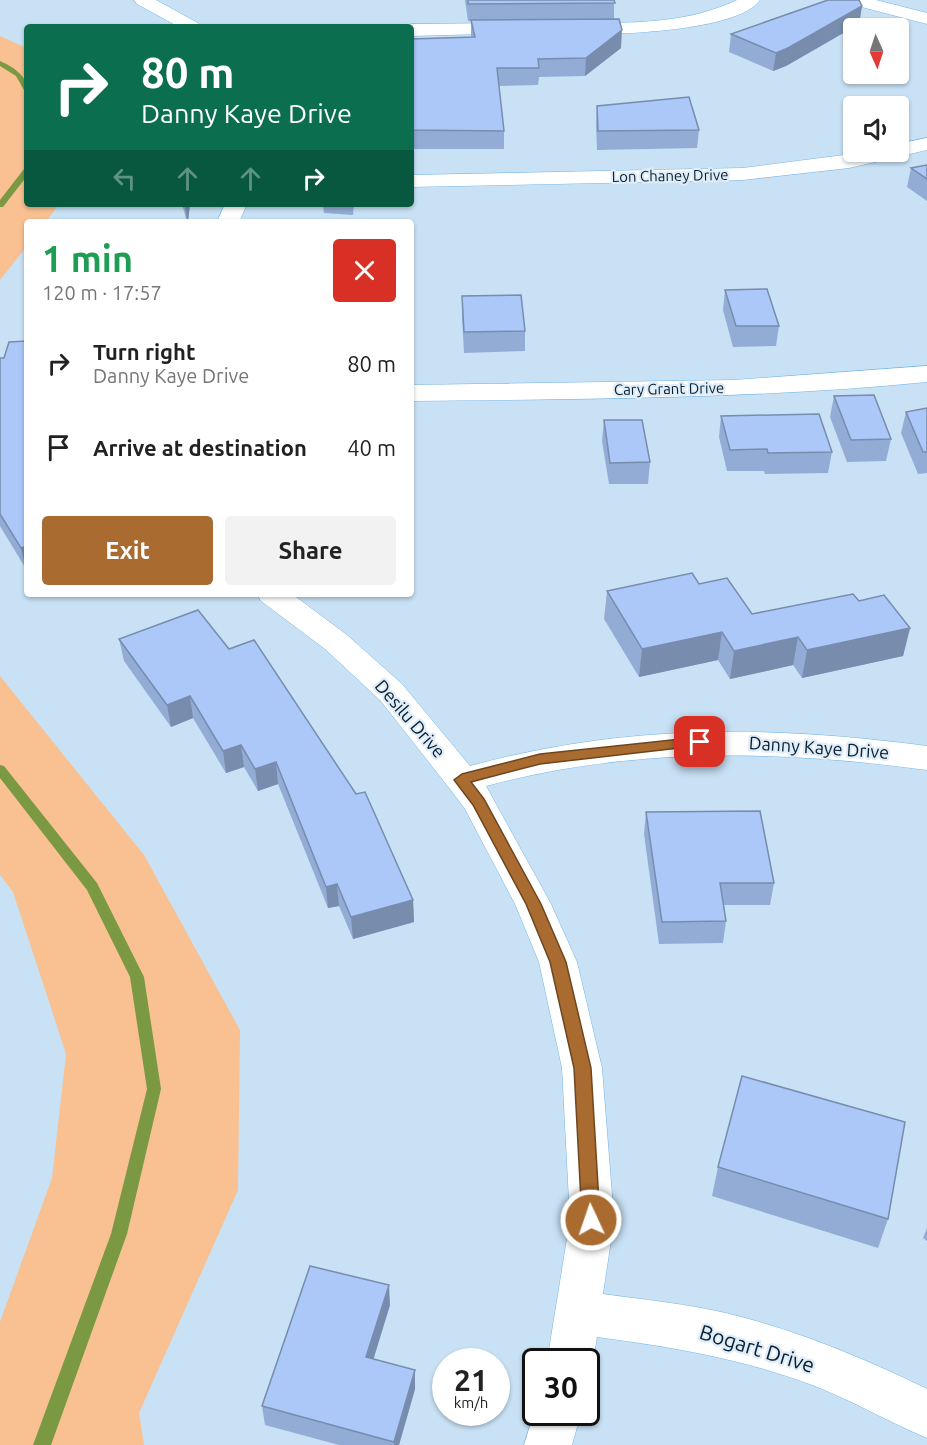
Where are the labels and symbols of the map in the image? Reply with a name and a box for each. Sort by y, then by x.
north arrow [843,18,909,84]
street label: Lon Chaney Drive [611,166,729,185]
street label: Cary Grant Drive [614,379,724,398]
street label: Desilu Drive [372,675,450,761]
pin [674,716,725,767]
street label: Danny Kaye Drive [748,732,890,762]
position arrow [559,1188,623,1252]
street label: Bogart Drive [697,1319,818,1377]
speed limit sign: 30 [522,1348,600,1426]

